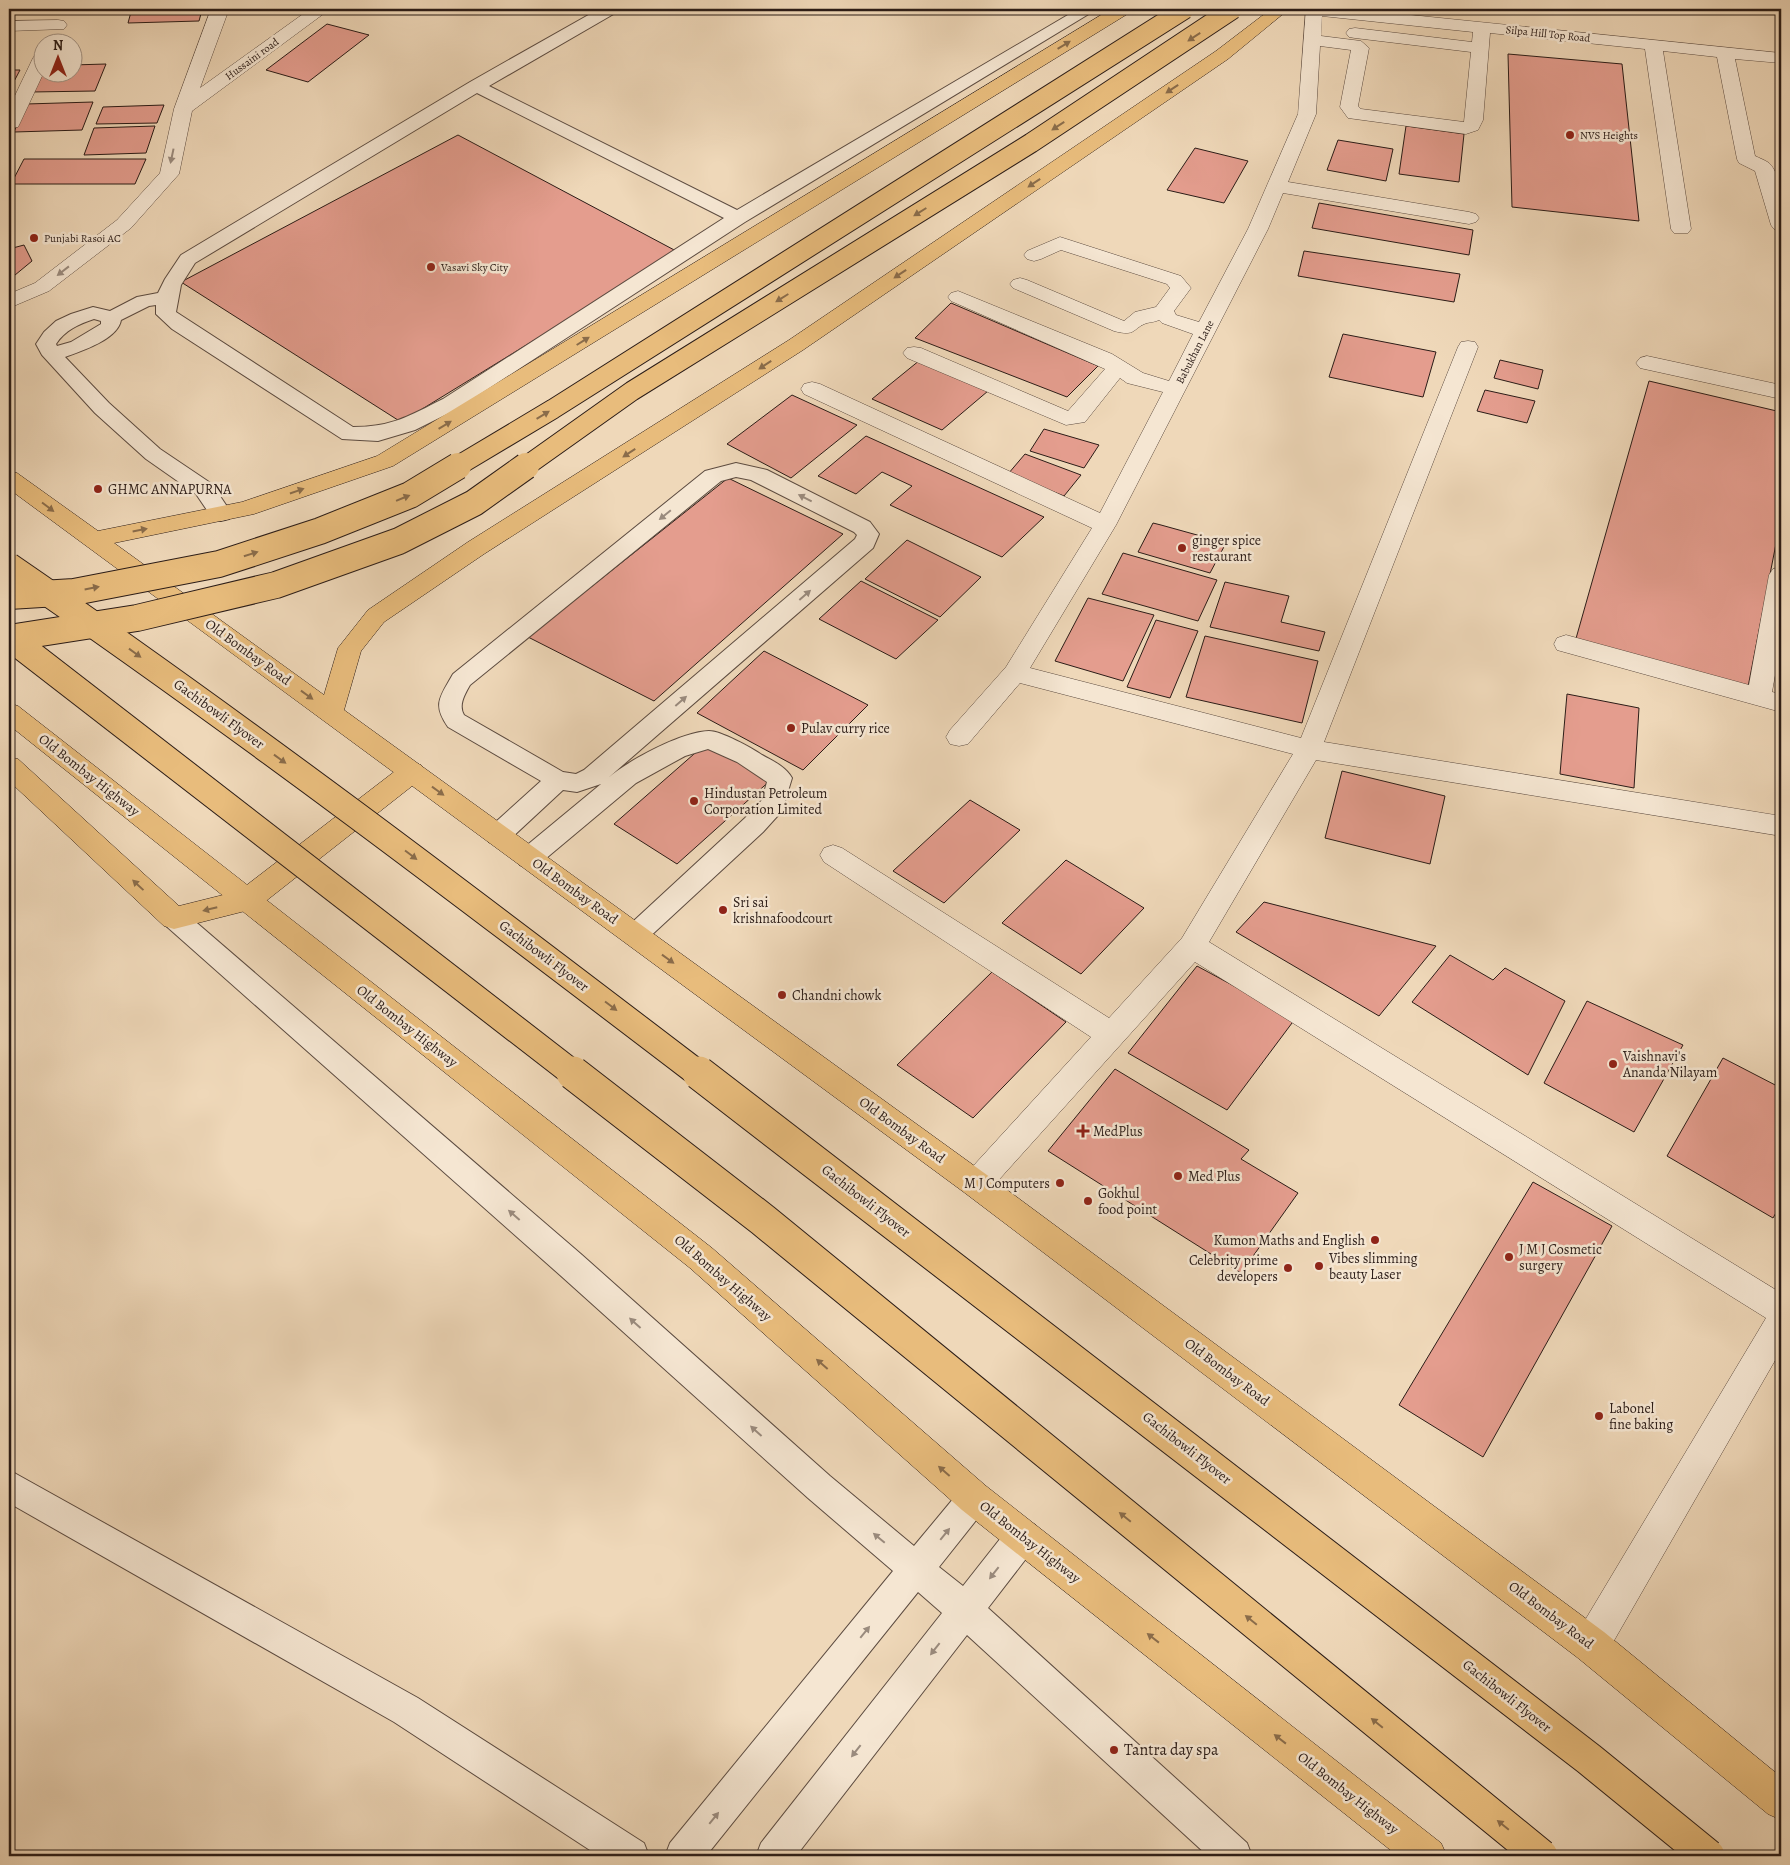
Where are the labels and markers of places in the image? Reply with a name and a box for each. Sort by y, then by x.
place label: NVS Heights [1580,128,1638,143]
marker: NVS Heights [1564,129,1576,141]
place label: Punjabi Rasoi AC [44,231,121,246]
marker: Punjabi Rasoi AC [28,232,40,244]
place label: Vasavi Sky City [440,260,508,275]
marker: Vasavi Sky City [425,261,437,273]
place label: GHMC ANNAPURNA [108,480,232,499]
marker: GHMC ANNAPURNA [92,483,104,495]
place label: ginger spice restaurant [1192,531,1261,566]
marker: ginger spice restaurant [1176,542,1188,554]
place label: Pulav curry rice [801,719,890,738]
marker: Pulav curry rice [785,722,797,734]
place label: Hindustan Petroleum Corporation Limited [704,784,828,819]
marker: Hindustan Petroleum Corporation Limited [688,795,700,807]
place label: Sri sai krishnafoodcourt [733,893,833,928]
marker: Sri sai krishnafoodcourt [717,904,729,916]
place label: Chandni chowk [792,986,881,1005]
marker: Chandni chowk [776,989,788,1001]
place label: Vaishnavi's Ananda Nilayam [1622,1047,1718,1082]
marker: Vaishnavi's Ananda Nilayam [1607,1058,1619,1070]
place label: MedPlus [1093,1122,1143,1141]
marker: MedPlus [1077,1125,1089,1137]
place label: Med Plus [1188,1167,1240,1186]
marker: Med Plus [1172,1170,1184,1182]
place label: M J Computers [964,1174,1050,1193]
marker: M J Computers [1054,1177,1066,1189]
place label: Gokhul food point [1098,1184,1158,1219]
marker: Gokhul food point [1082,1195,1094,1207]
place label: Kumon Maths and English [1214,1231,1366,1250]
marker: Kumon Maths and English [1369,1234,1381,1246]
place label: J M J Cosmetic surgery [1519,1240,1602,1275]
place label: Vibes slimming beauty Laser [1328,1249,1418,1284]
place label: Celebrity prime developers [1189,1251,1278,1286]
marker: J M J Cosmetic surgery [1503,1251,1515,1263]
marker: Vibes slimming beauty Laser [1313,1260,1325,1272]
marker: Celebrity prime developers [1282,1262,1294,1274]
place label: Labonel fine baking [1609,1399,1673,1434]
marker: Labonel fine baking [1593,1410,1605,1422]
place label: Tantra day spa [1124,1739,1219,1761]
marker: Tantra day spa [1108,1744,1120,1756]

